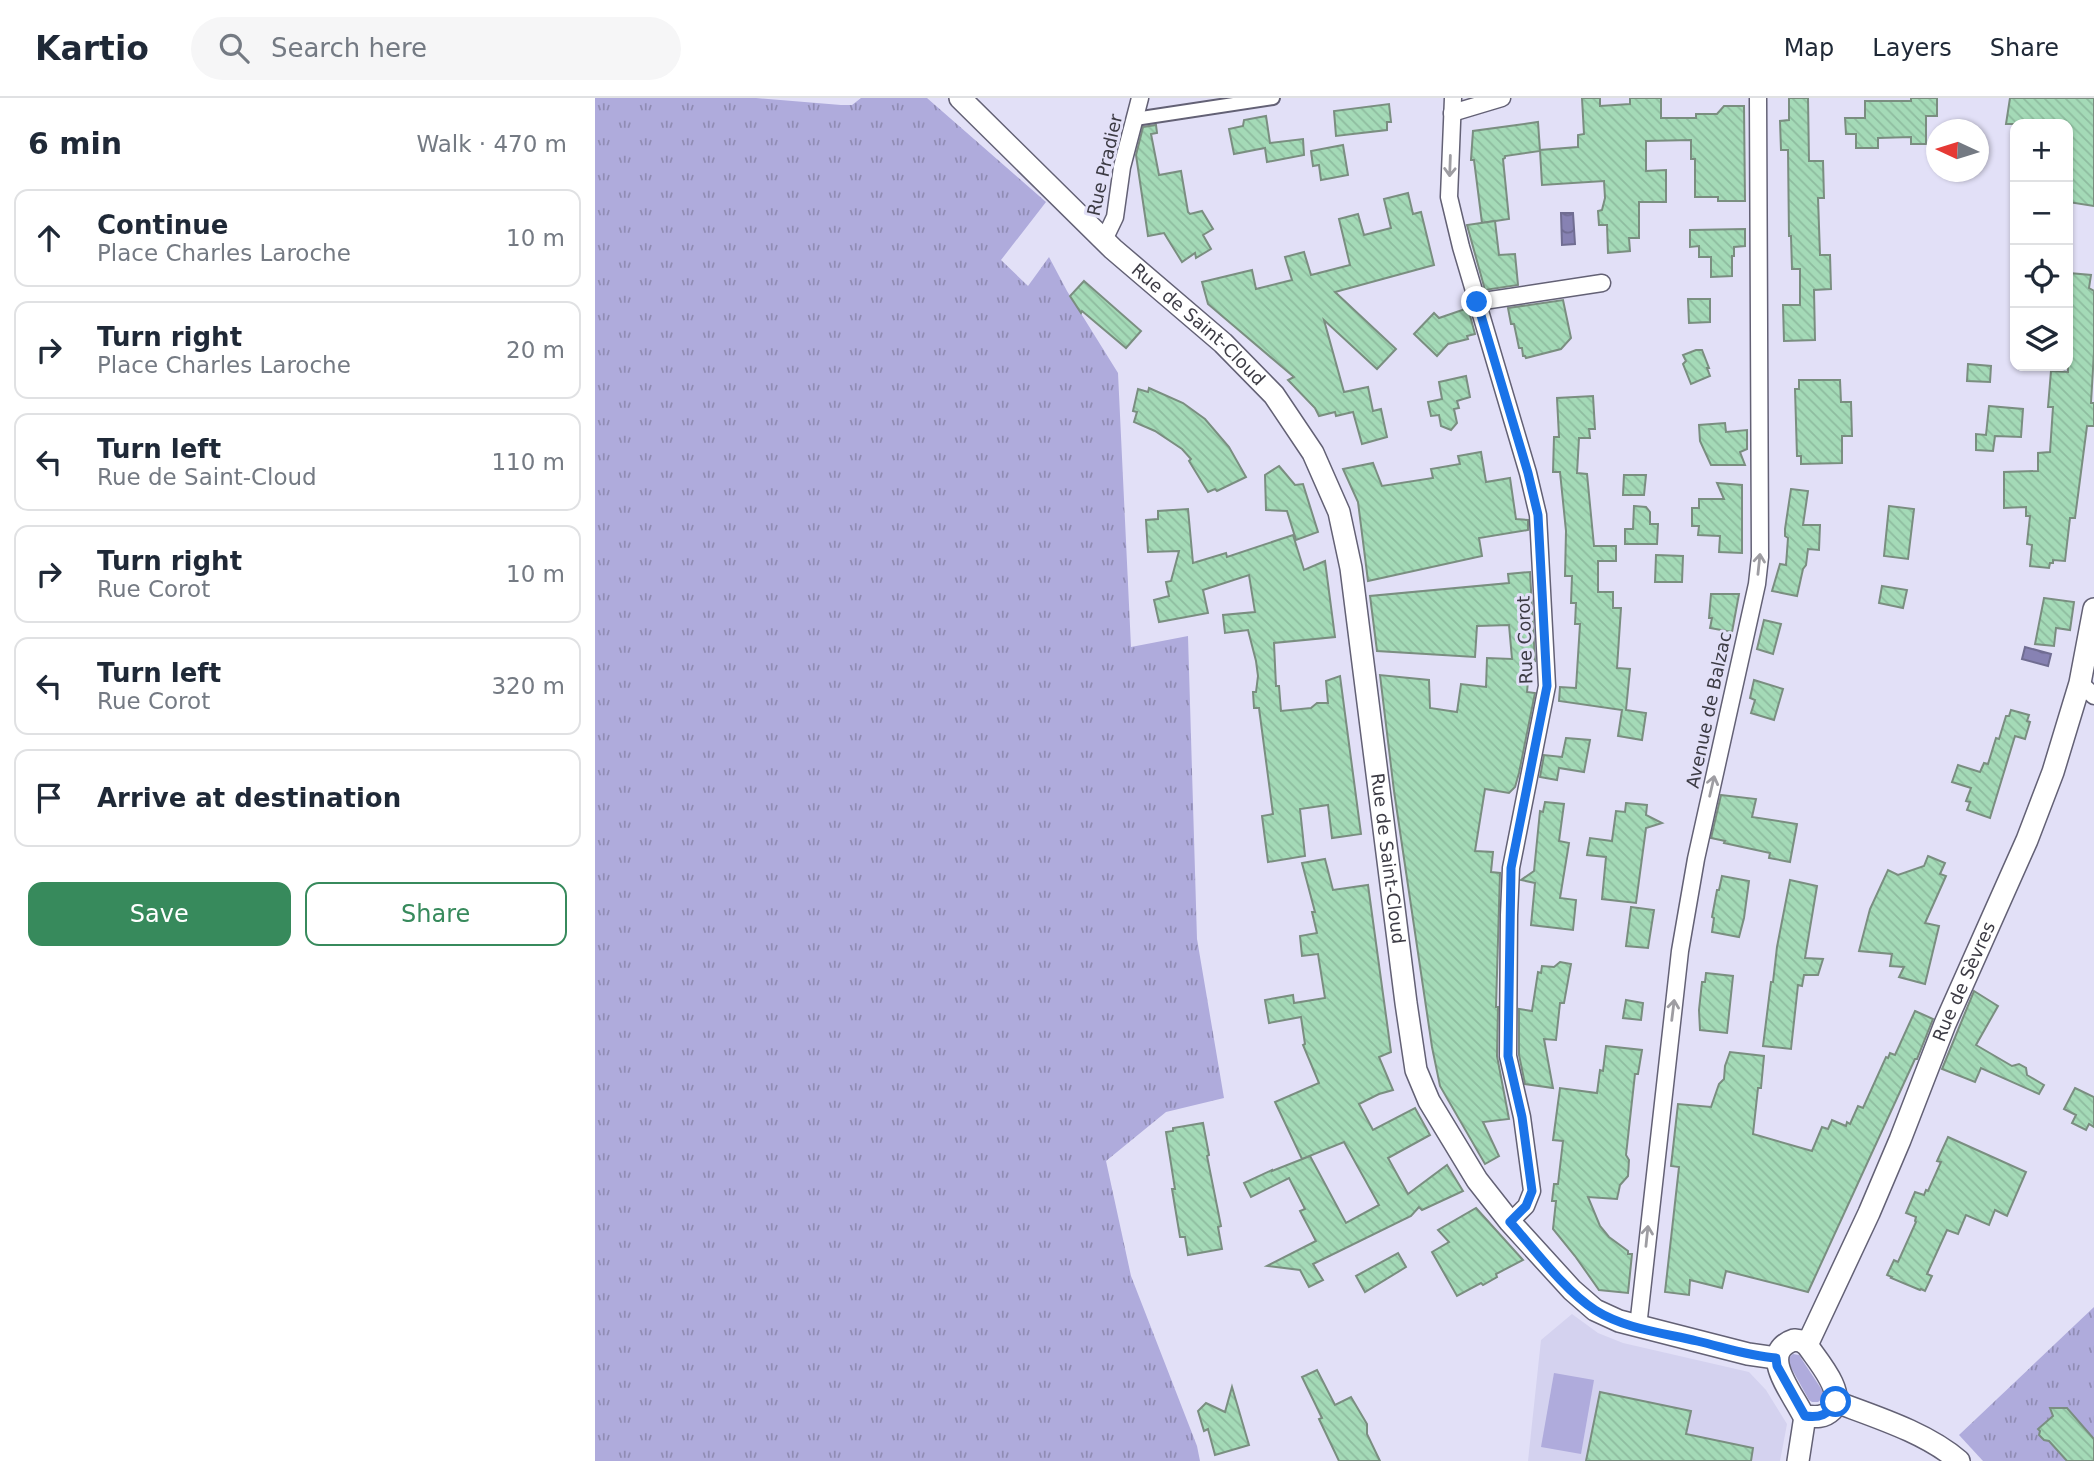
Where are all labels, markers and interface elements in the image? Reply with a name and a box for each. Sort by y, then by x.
search box [191,17,681,80]
text: Kartio [35,29,149,68]
icon: search [215,29,253,67]
text: Search here [271,33,427,63]
text: Map [1784,34,1834,62]
text: Layers [1872,34,1952,62]
text: Share [1990,34,2059,62]
street label: Rue Pradier [1083,111,1127,218]
north arrow [1926,119,1989,182]
map controls [2010,119,2073,371]
button: + [2010,119,2073,182]
text: 6 min [28,126,122,161]
text: Walk · 470 m [416,131,567,157]
one-way arrow [1444,154,1457,177]
button: − [2010,182,2073,245]
text: Continue [97,210,228,240]
icon: ahead [30,219,68,257]
text: 10 m [506,225,565,251]
text: Place Charles Laroche [97,240,351,266]
button: locate [2010,245,2073,308]
street label: Rue de Saint-Cloud [1128,259,1270,390]
route end [1461,286,1492,317]
button: layers [2010,308,2073,371]
text: Turn right [97,322,242,352]
icon: right [30,331,68,369]
text: 20 m [506,337,565,363]
text: Place Charles Laroche [97,352,351,378]
text: Turn left [97,434,221,464]
icon: left [30,443,68,481]
text: 110 m [491,449,565,475]
text: Rue de Saint-Cloud [97,464,317,490]
text: Turn right [97,546,242,576]
one-way arrow [1753,553,1766,576]
icon: right [30,555,68,593]
text: 10 m [506,561,565,587]
text: Rue Corot [97,576,210,602]
street label: Rue Corot [1512,595,1537,685]
street label: Avenue de Balzac [1682,630,1735,790]
text: Turn left [97,658,221,688]
icon: left [30,667,68,705]
text: 320 m [491,673,565,699]
text: Rue Corot [97,688,210,714]
street label: Rue de Saint-Cloud [1367,772,1409,945]
one-way arrow [1705,775,1719,798]
icon: arrive [30,779,68,817]
text: Arrive at destination [97,783,401,813]
button: Save [28,882,291,946]
button: Share [305,882,567,946]
street label: Rue de Sèvres [1928,918,1999,1044]
one-way arrow [1666,999,1679,1022]
one-way arrow [1641,1226,1654,1248]
route start [1820,1386,1851,1417]

